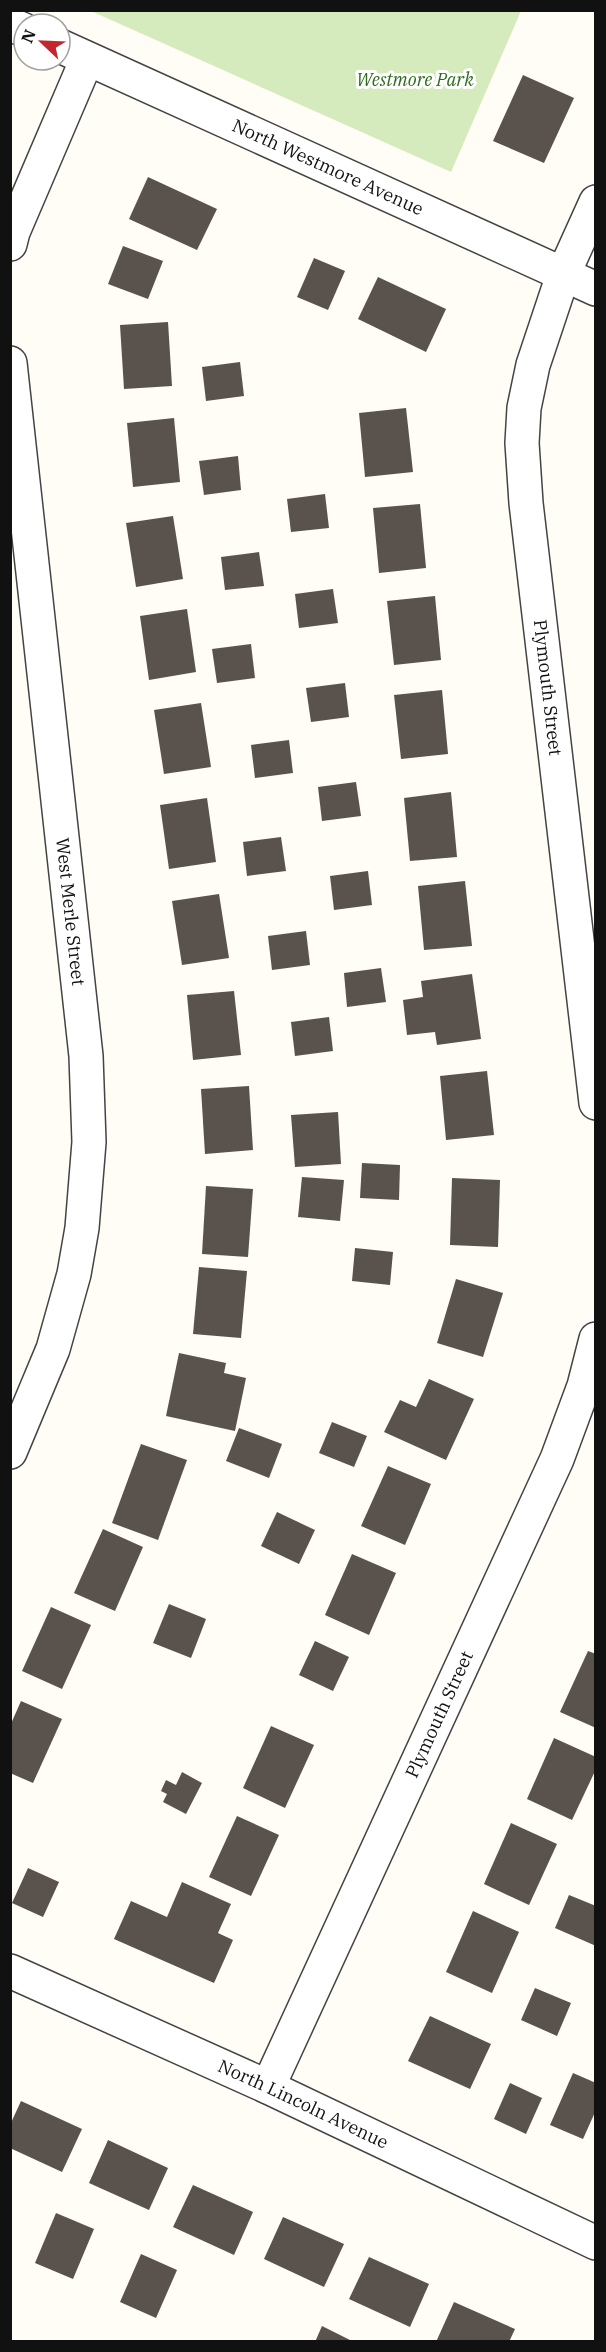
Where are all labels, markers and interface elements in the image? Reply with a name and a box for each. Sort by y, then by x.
north arrow [12,12,72,72]
text: N [17,26,40,46]
park label: Westmore Park [356,68,474,91]
street label: North Westmore Avenue [229,114,427,220]
street label: Plymouth Street [529,618,567,757]
street label: West Merle Street [51,836,90,987]
street label: Plymouth Street [400,1647,478,1781]
street label: North Lincoln Avenue [215,2054,392,2154]

